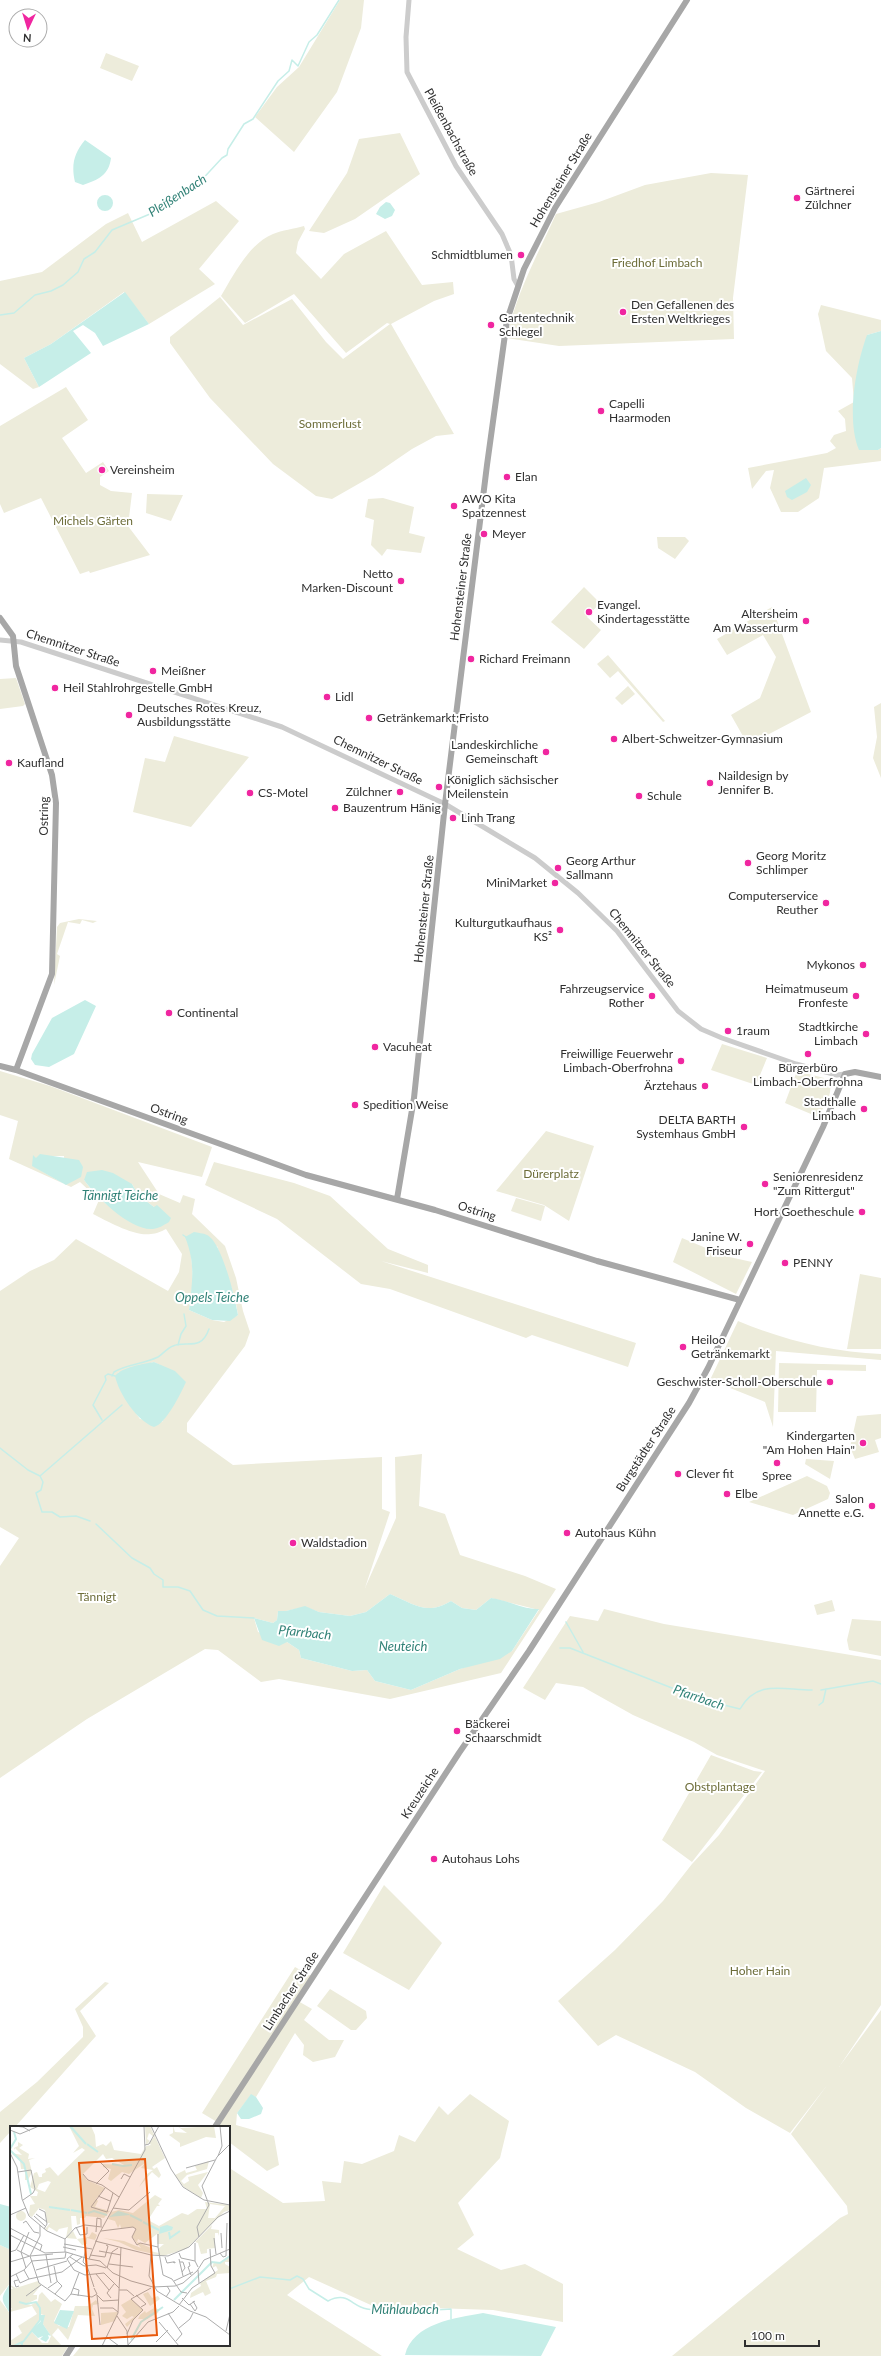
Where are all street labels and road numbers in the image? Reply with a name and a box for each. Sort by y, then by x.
street label: Pleißenbachstraße [421,86,482,178]
street label: Hohensteiner Straße [526,129,595,230]
street label: Hohensteiner Straße [446,532,475,642]
street label: Chemnitzer Straße [24,625,122,670]
street label: Chemnitzer Straße [331,731,425,788]
street label: Ostring [36,796,51,836]
street label: Hohensteiner Straße [410,854,437,964]
street label: Chemnitzer Straße [606,905,679,990]
street label: Ostring [148,1100,190,1127]
street label: Ostring [456,1198,498,1223]
street label: Burgstädter Straße [612,1403,679,1494]
street label: Kreuzeiche [397,1764,442,1821]
street label: Limbacher Straße [259,1948,322,2033]

